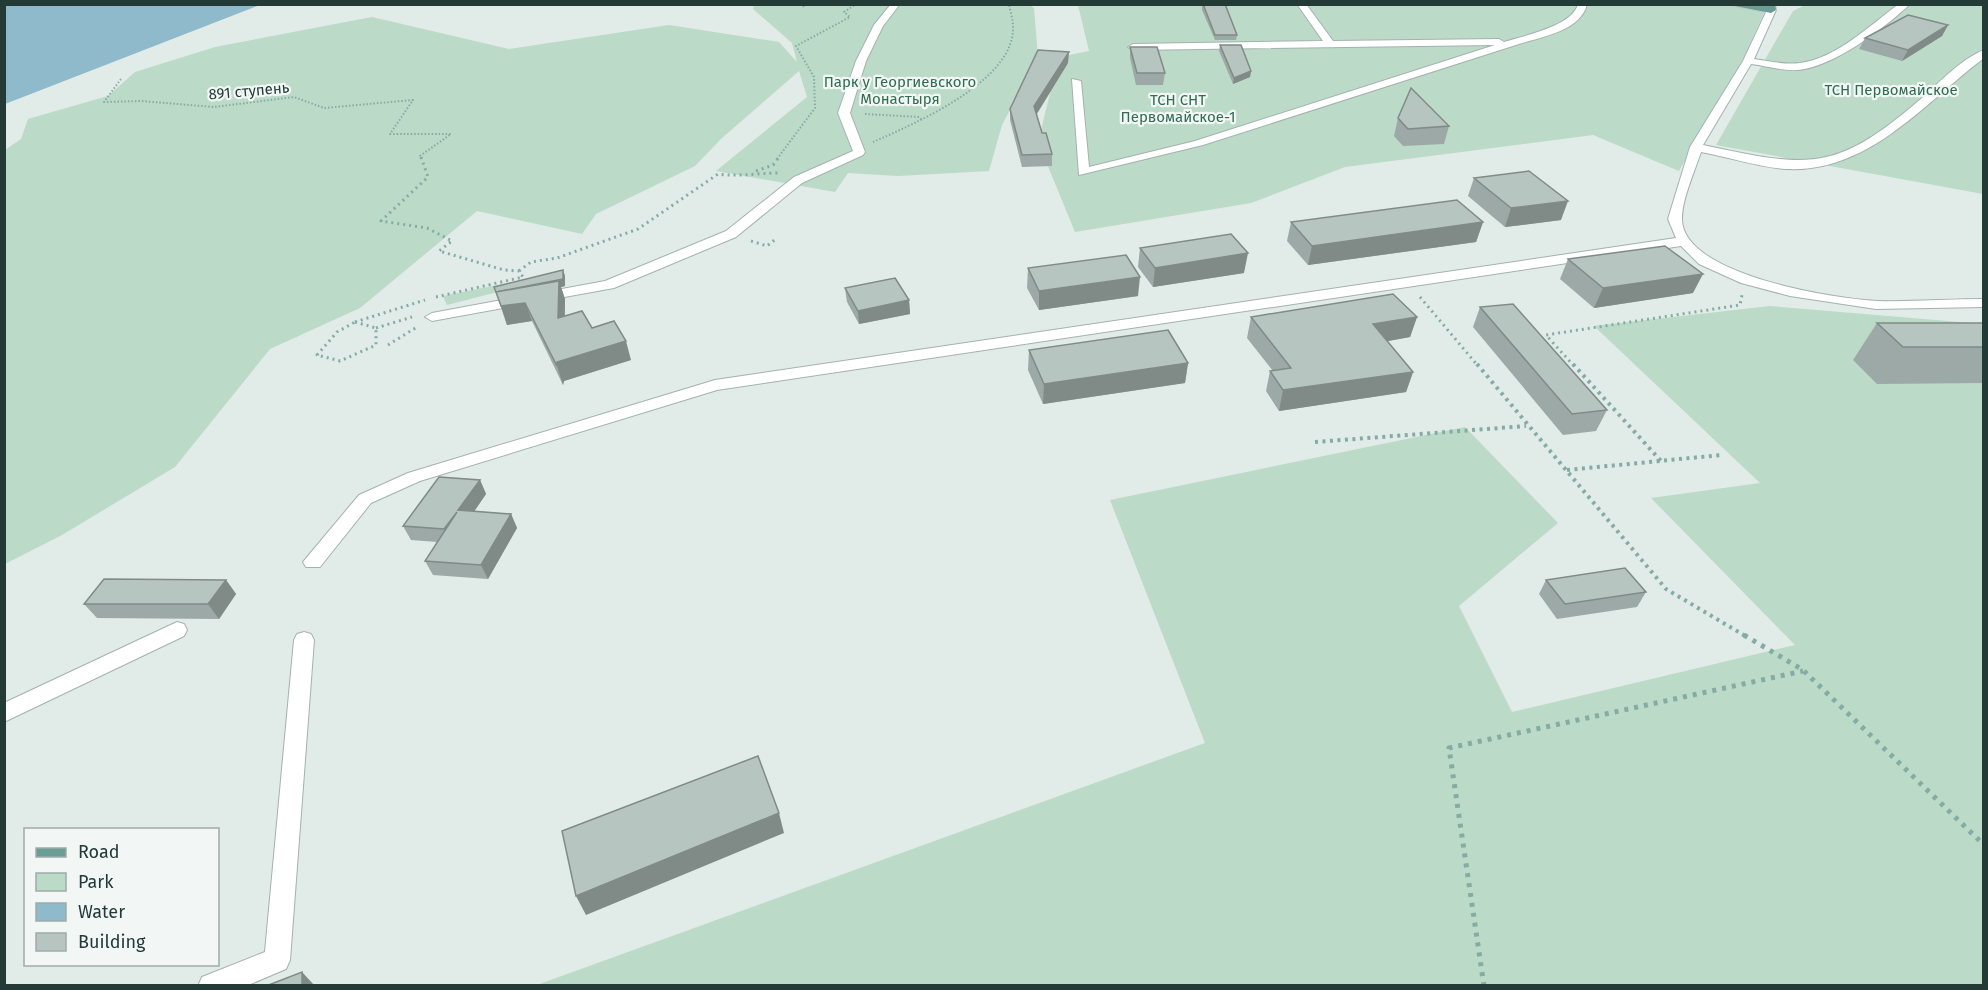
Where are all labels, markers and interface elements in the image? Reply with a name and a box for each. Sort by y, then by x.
park label: Парк у Георгиевского Монастыря [824,73,976,108]
street label: 891 ступень [208,78,290,103]
park label: ТСН Первомайское [1824,81,1958,99]
park label: ТСН СНТ Первомайское-1 [1121,91,1235,126]
legend [24,828,219,966]
text: Road [78,841,120,863]
text: Park [78,871,114,893]
text: Water [78,901,125,923]
text: Building [78,931,146,953]

